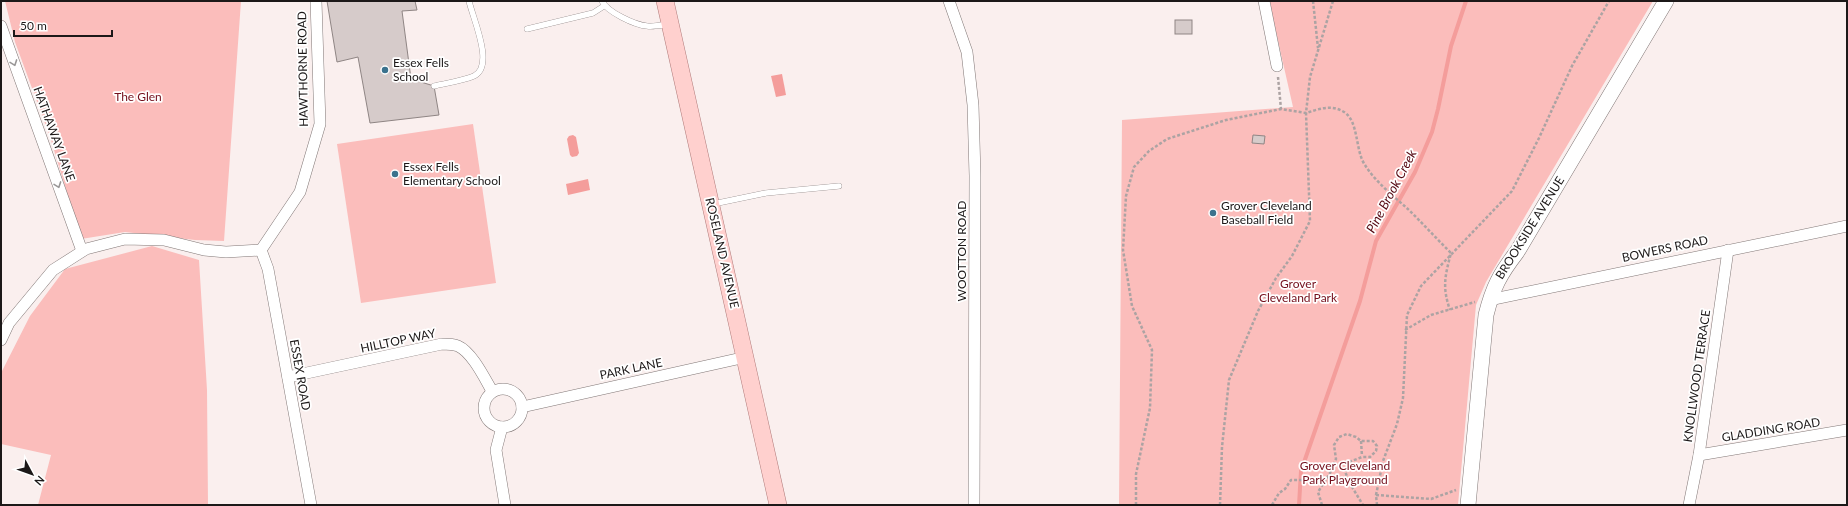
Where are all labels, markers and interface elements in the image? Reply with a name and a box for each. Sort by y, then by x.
street label: HAWTHORNE ROAD [294,11,311,127]
scale bar [14,12,112,38]
text: 50 m [20,18,47,33]
place label: Essex Fells School [393,55,449,84]
one-way arrow [10,59,18,66]
marker: Essex Fells School [380,65,390,75]
street label: HATHAWAY LANE [30,84,79,183]
park label: The Glen [114,89,162,104]
water label: Pine Brook Creek [1362,146,1420,235]
place label: Essex Fells Elementary School [403,159,501,188]
marker: Essex Fells Elementary School [390,169,400,179]
street label: BROOKSIDE AVENUE [1492,174,1567,282]
one-way arrow [54,181,62,188]
street label: ROSELAND AVENUE [702,196,743,310]
place label: Grover Cleveland Baseball Field [1221,198,1312,227]
street label: WOOTTON ROAD [954,201,969,301]
marker: Grover Cleveland Baseball Field [1208,208,1218,218]
street label: BOWERS ROAD [1620,232,1709,265]
park label: Grover Cleveland Park [1259,276,1338,305]
street label: KNOLLWOOD TERRACE [1680,309,1713,443]
street label: HILLTOP WAY [359,325,437,356]
street label: ESSEX ROAD [287,338,314,412]
street label: PARK LANE [598,355,664,382]
street label: GLADDING ROAD [1720,414,1821,445]
north arrow [12,454,52,494]
park label: Grover Cleveland Park Playground [1300,458,1390,487]
text: N [32,473,48,488]

